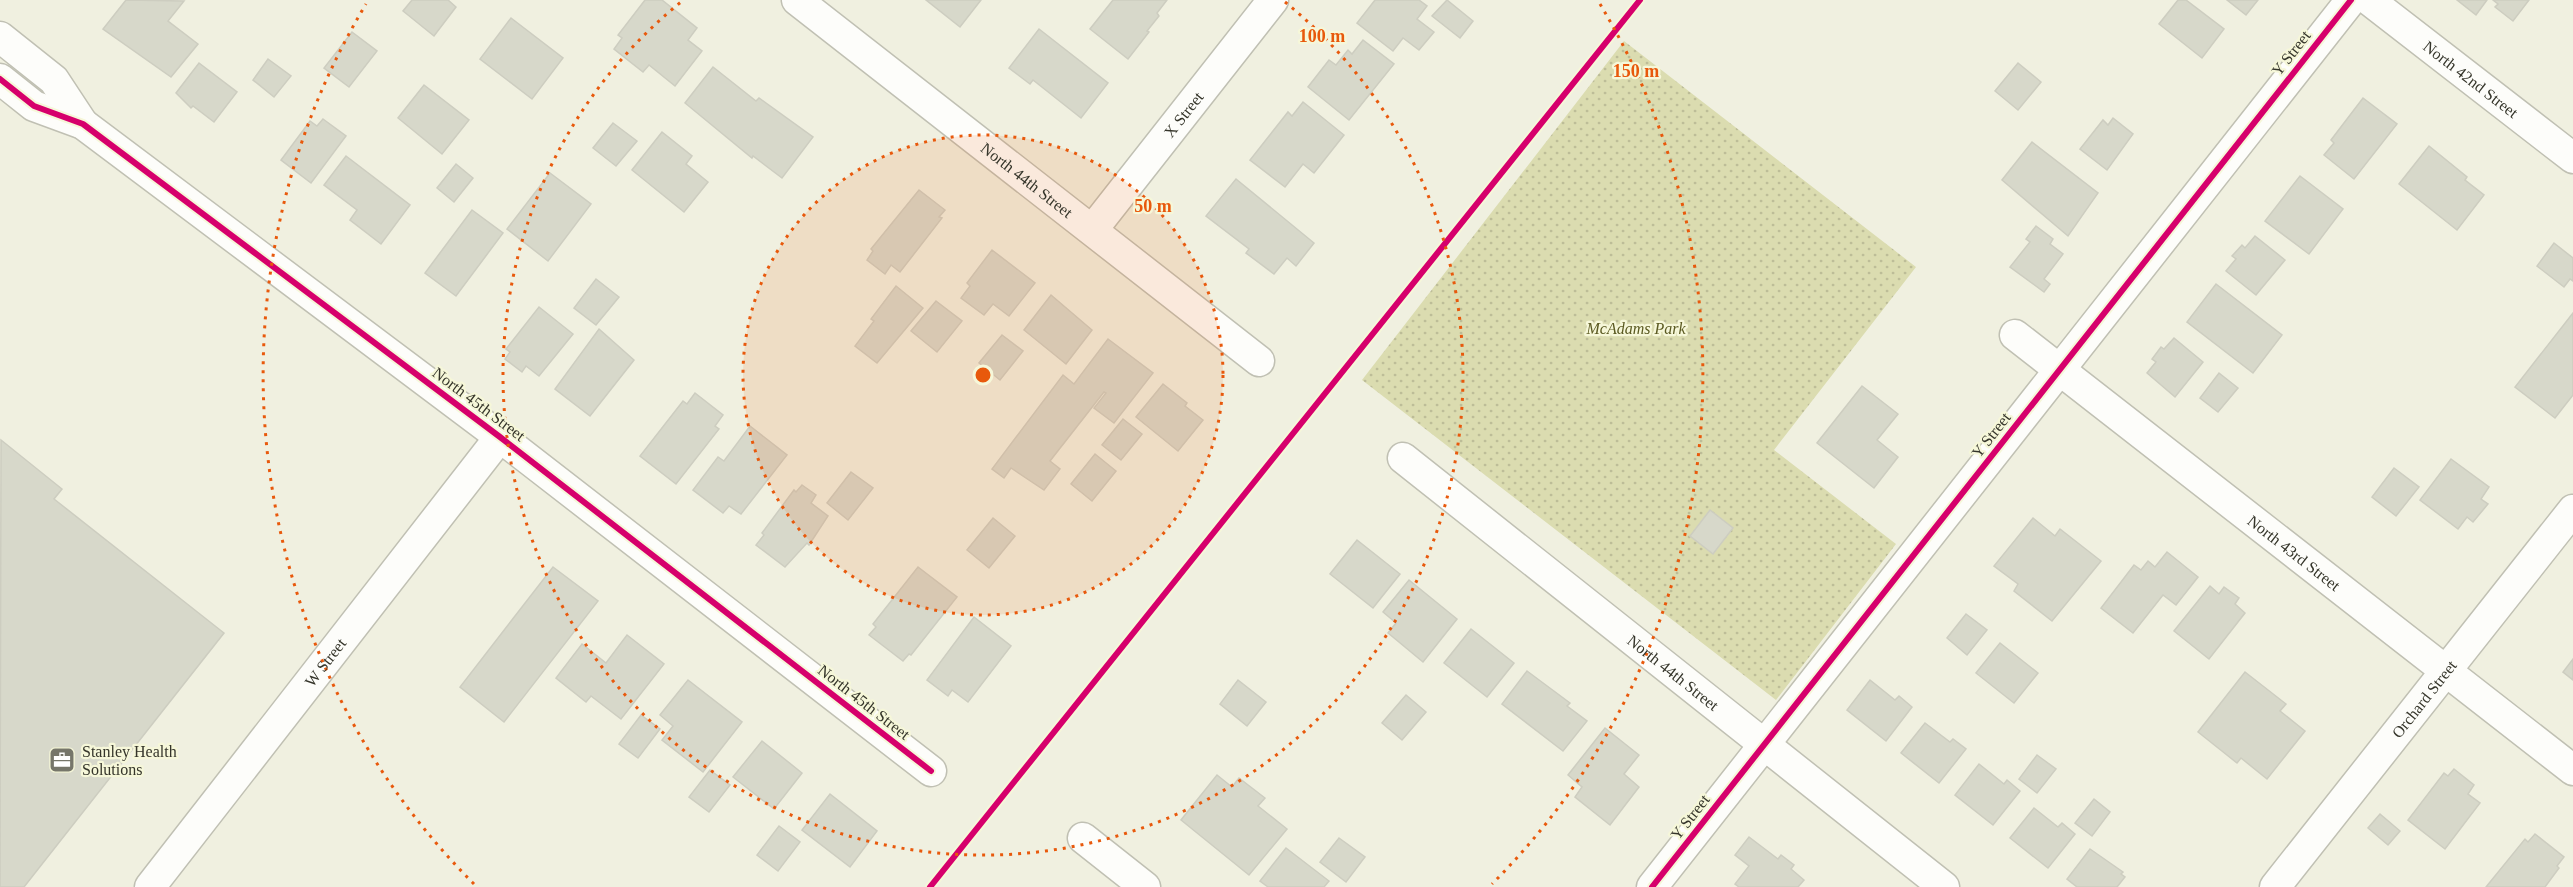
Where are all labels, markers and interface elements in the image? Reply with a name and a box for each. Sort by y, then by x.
text: 100 m [1299,26,1345,46]
street label: Y Street [2268,27,2314,79]
street label: North 42nd Street [2420,37,2522,121]
text: 150 m [1613,61,1659,81]
street label: X Street [1160,88,1207,140]
street label: North 44th Street [978,139,1077,221]
text: 50 m [1134,196,1172,216]
park label: McAdams Park [1585,320,1686,337]
street label: North 45th Street [430,364,529,445]
centre of rings [973,365,993,385]
street label: Y Street [1968,409,2014,461]
street label: North 43rd Street [2245,512,2344,594]
street label: North 44th Street [1624,631,1723,714]
street label: W Street [301,634,349,689]
street label: Orchard Street [2388,656,2460,741]
street label: North 45th Street [815,661,913,743]
place label: Stanley Health Solutions [82,743,177,778]
office icon: Stanley Health Solutions [47,745,77,775]
street label: Y Street [1667,791,1713,843]

